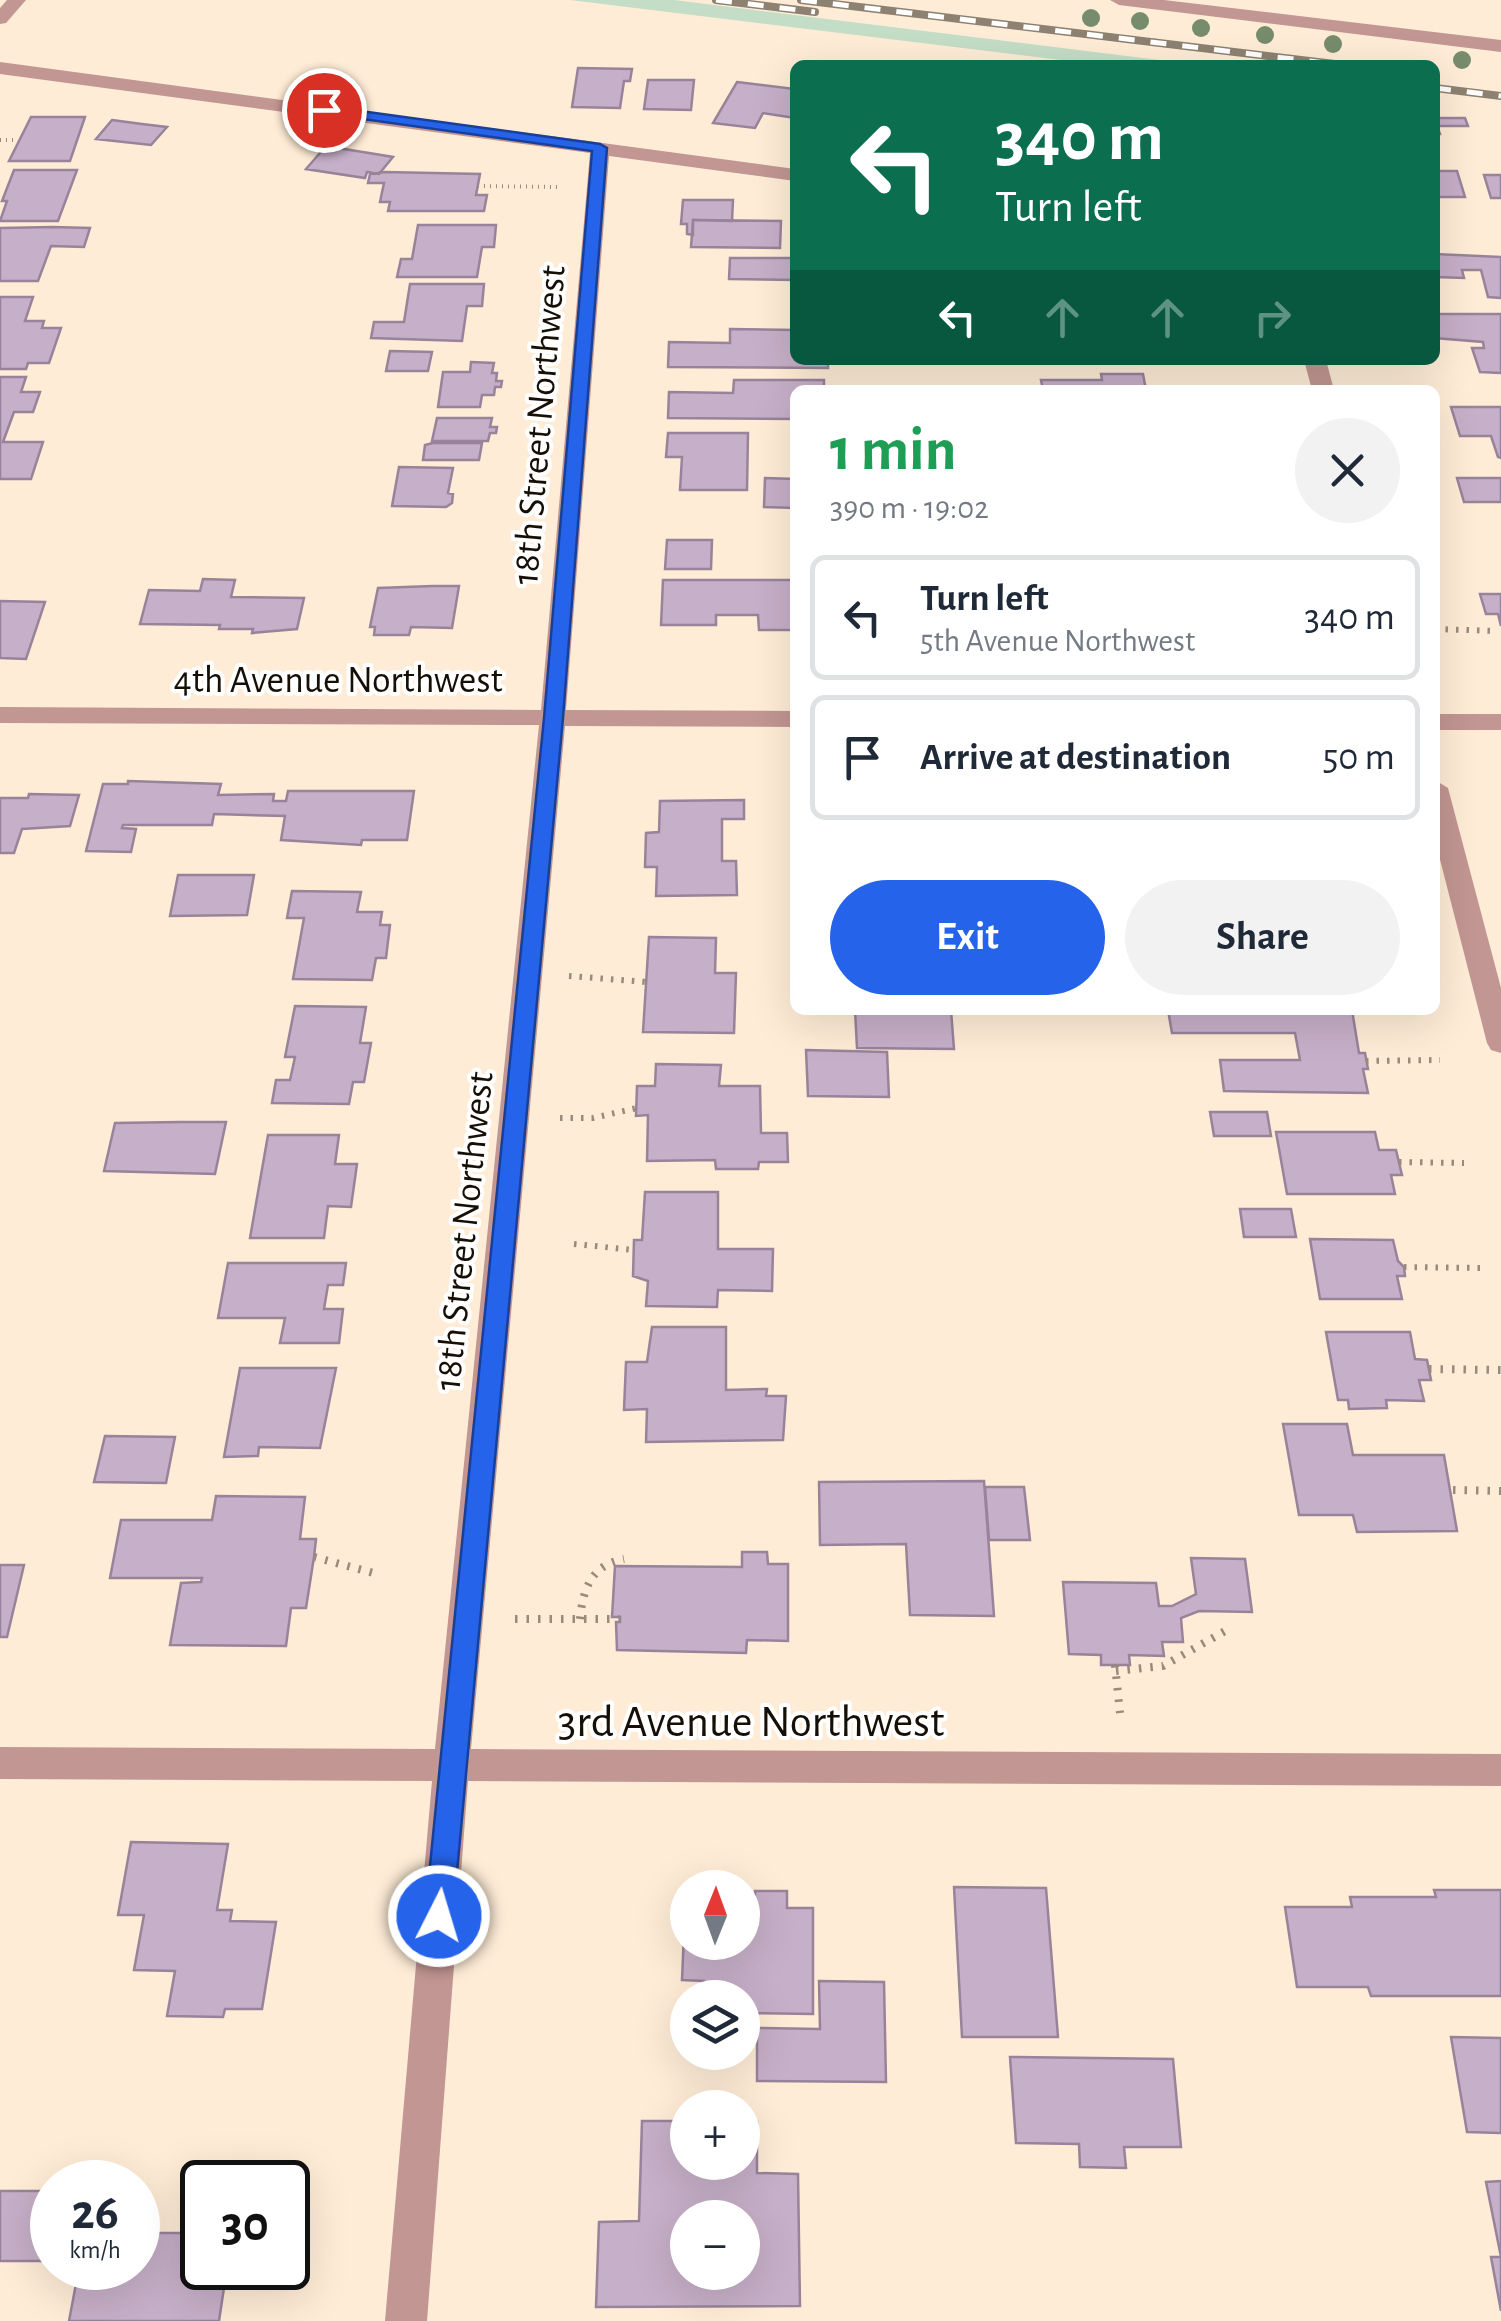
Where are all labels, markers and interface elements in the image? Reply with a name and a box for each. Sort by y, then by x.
pin [282,68,367,153]
icon: arrive [297,83,352,138]
icon: left [830,100,960,230]
text: 340 m [995,103,1164,173]
text: Turn left [995,185,1142,230]
street label: 18th Street Northwest [507,264,573,587]
icon: left [930,290,985,345]
icon: ahead [1035,290,1090,345]
icon: ahead [1140,290,1195,345]
icon: right [1245,290,1300,345]
button: close [1295,418,1400,523]
text: 1 min [830,421,956,481]
text: 390 m · 19:02 [830,492,989,524]
text: Turn left [920,580,1048,618]
icon: left [835,590,890,645]
text: 340 m [1304,599,1395,637]
text: 5th Avenue Northwest [920,625,1195,657]
street label: 4th Avenue Northwest [173,662,503,700]
icon: arrive [835,730,890,785]
text: Arrive at destination [920,739,1231,777]
text: 50 m [1322,739,1395,777]
button: Exit [830,880,1105,995]
button: Share [1125,880,1400,995]
street label: 18th Street Northwest [429,1070,501,1393]
street label: 3rd Avenue Northwest [558,1700,944,1745]
position arrow [387,1864,491,1968]
north arrow [670,1870,760,1960]
map controls [670,1870,760,2290]
button: layers [670,1980,760,2070]
button: + [670,2090,760,2180]
speed limit sign: 30 [180,2160,310,2290]
text: 26 [71,2188,119,2238]
button: − [670,2200,760,2290]
text: km/h [69,2238,121,2263]

